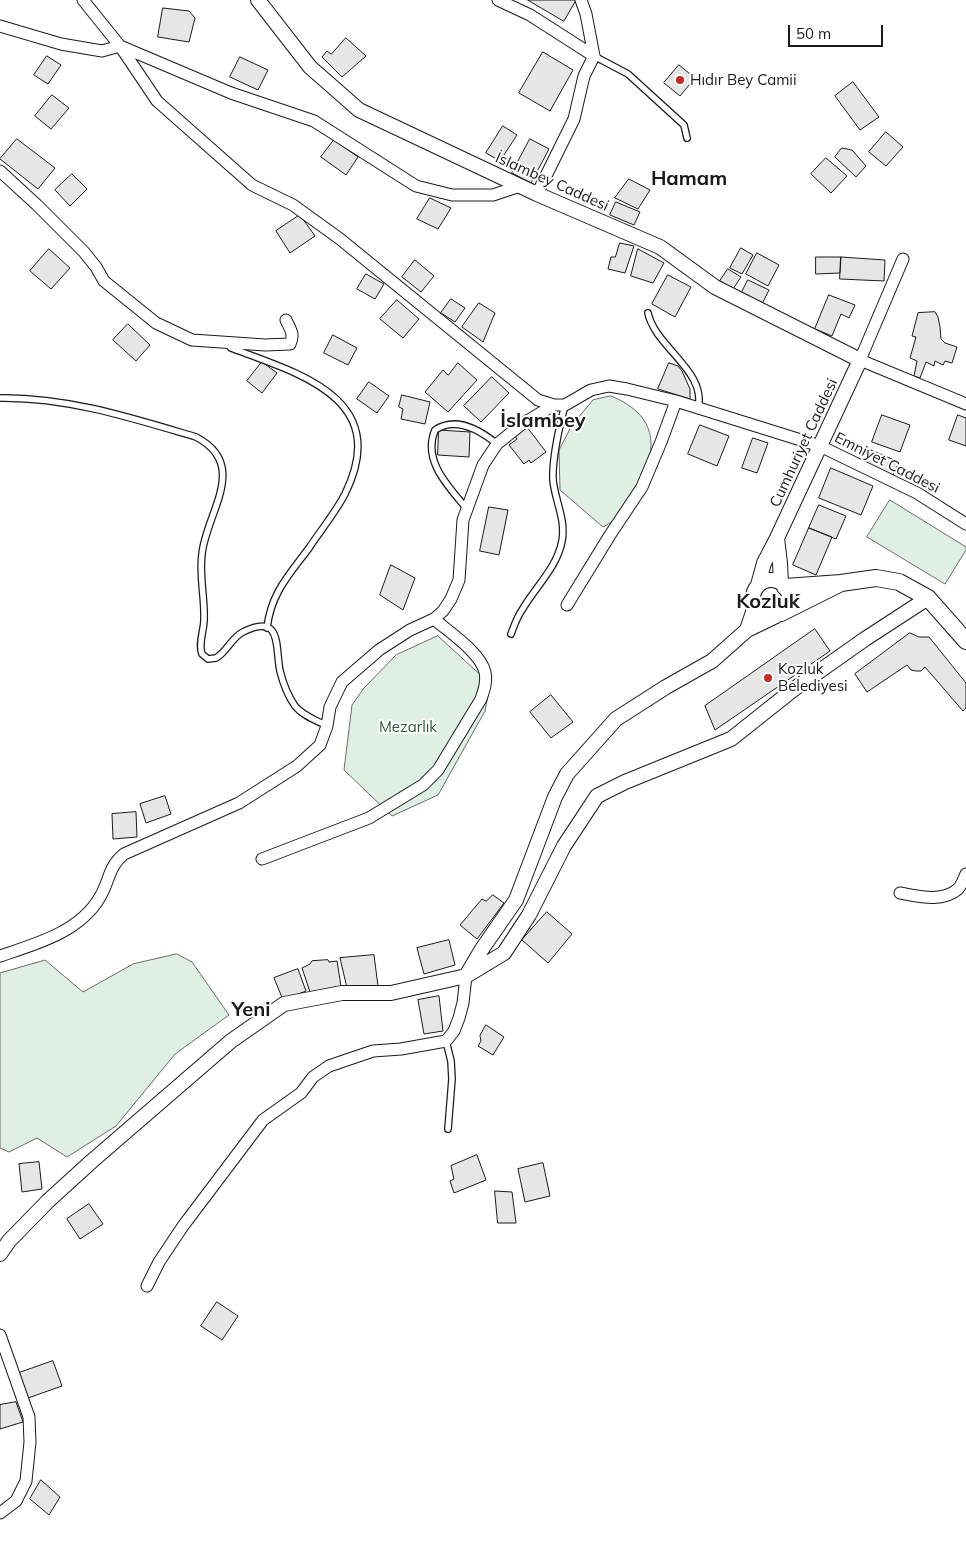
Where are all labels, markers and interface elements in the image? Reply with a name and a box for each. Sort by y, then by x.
scale bar [791,15,886,47]
text: 50 m [796,24,831,43]
place label: Hıdır Bey Camii [690,71,796,89]
marker: Hıdır Bey Camii [674,74,686,86]
street label: İslambey Caddesi [493,149,611,215]
district label: Hamam [651,167,727,191]
street label: Cumhuriyet Caddesi [766,376,842,510]
district label: İslambey [500,409,586,433]
street label: Emniyet Caddesi [831,429,943,497]
district label: Kozluk [736,590,800,614]
place label: Kozluk Belediyesi [778,660,848,695]
marker: Kozluk Belediyesi [762,672,774,684]
park label: Mezarlık [379,718,437,736]
district label: Yeni [231,998,271,1022]

